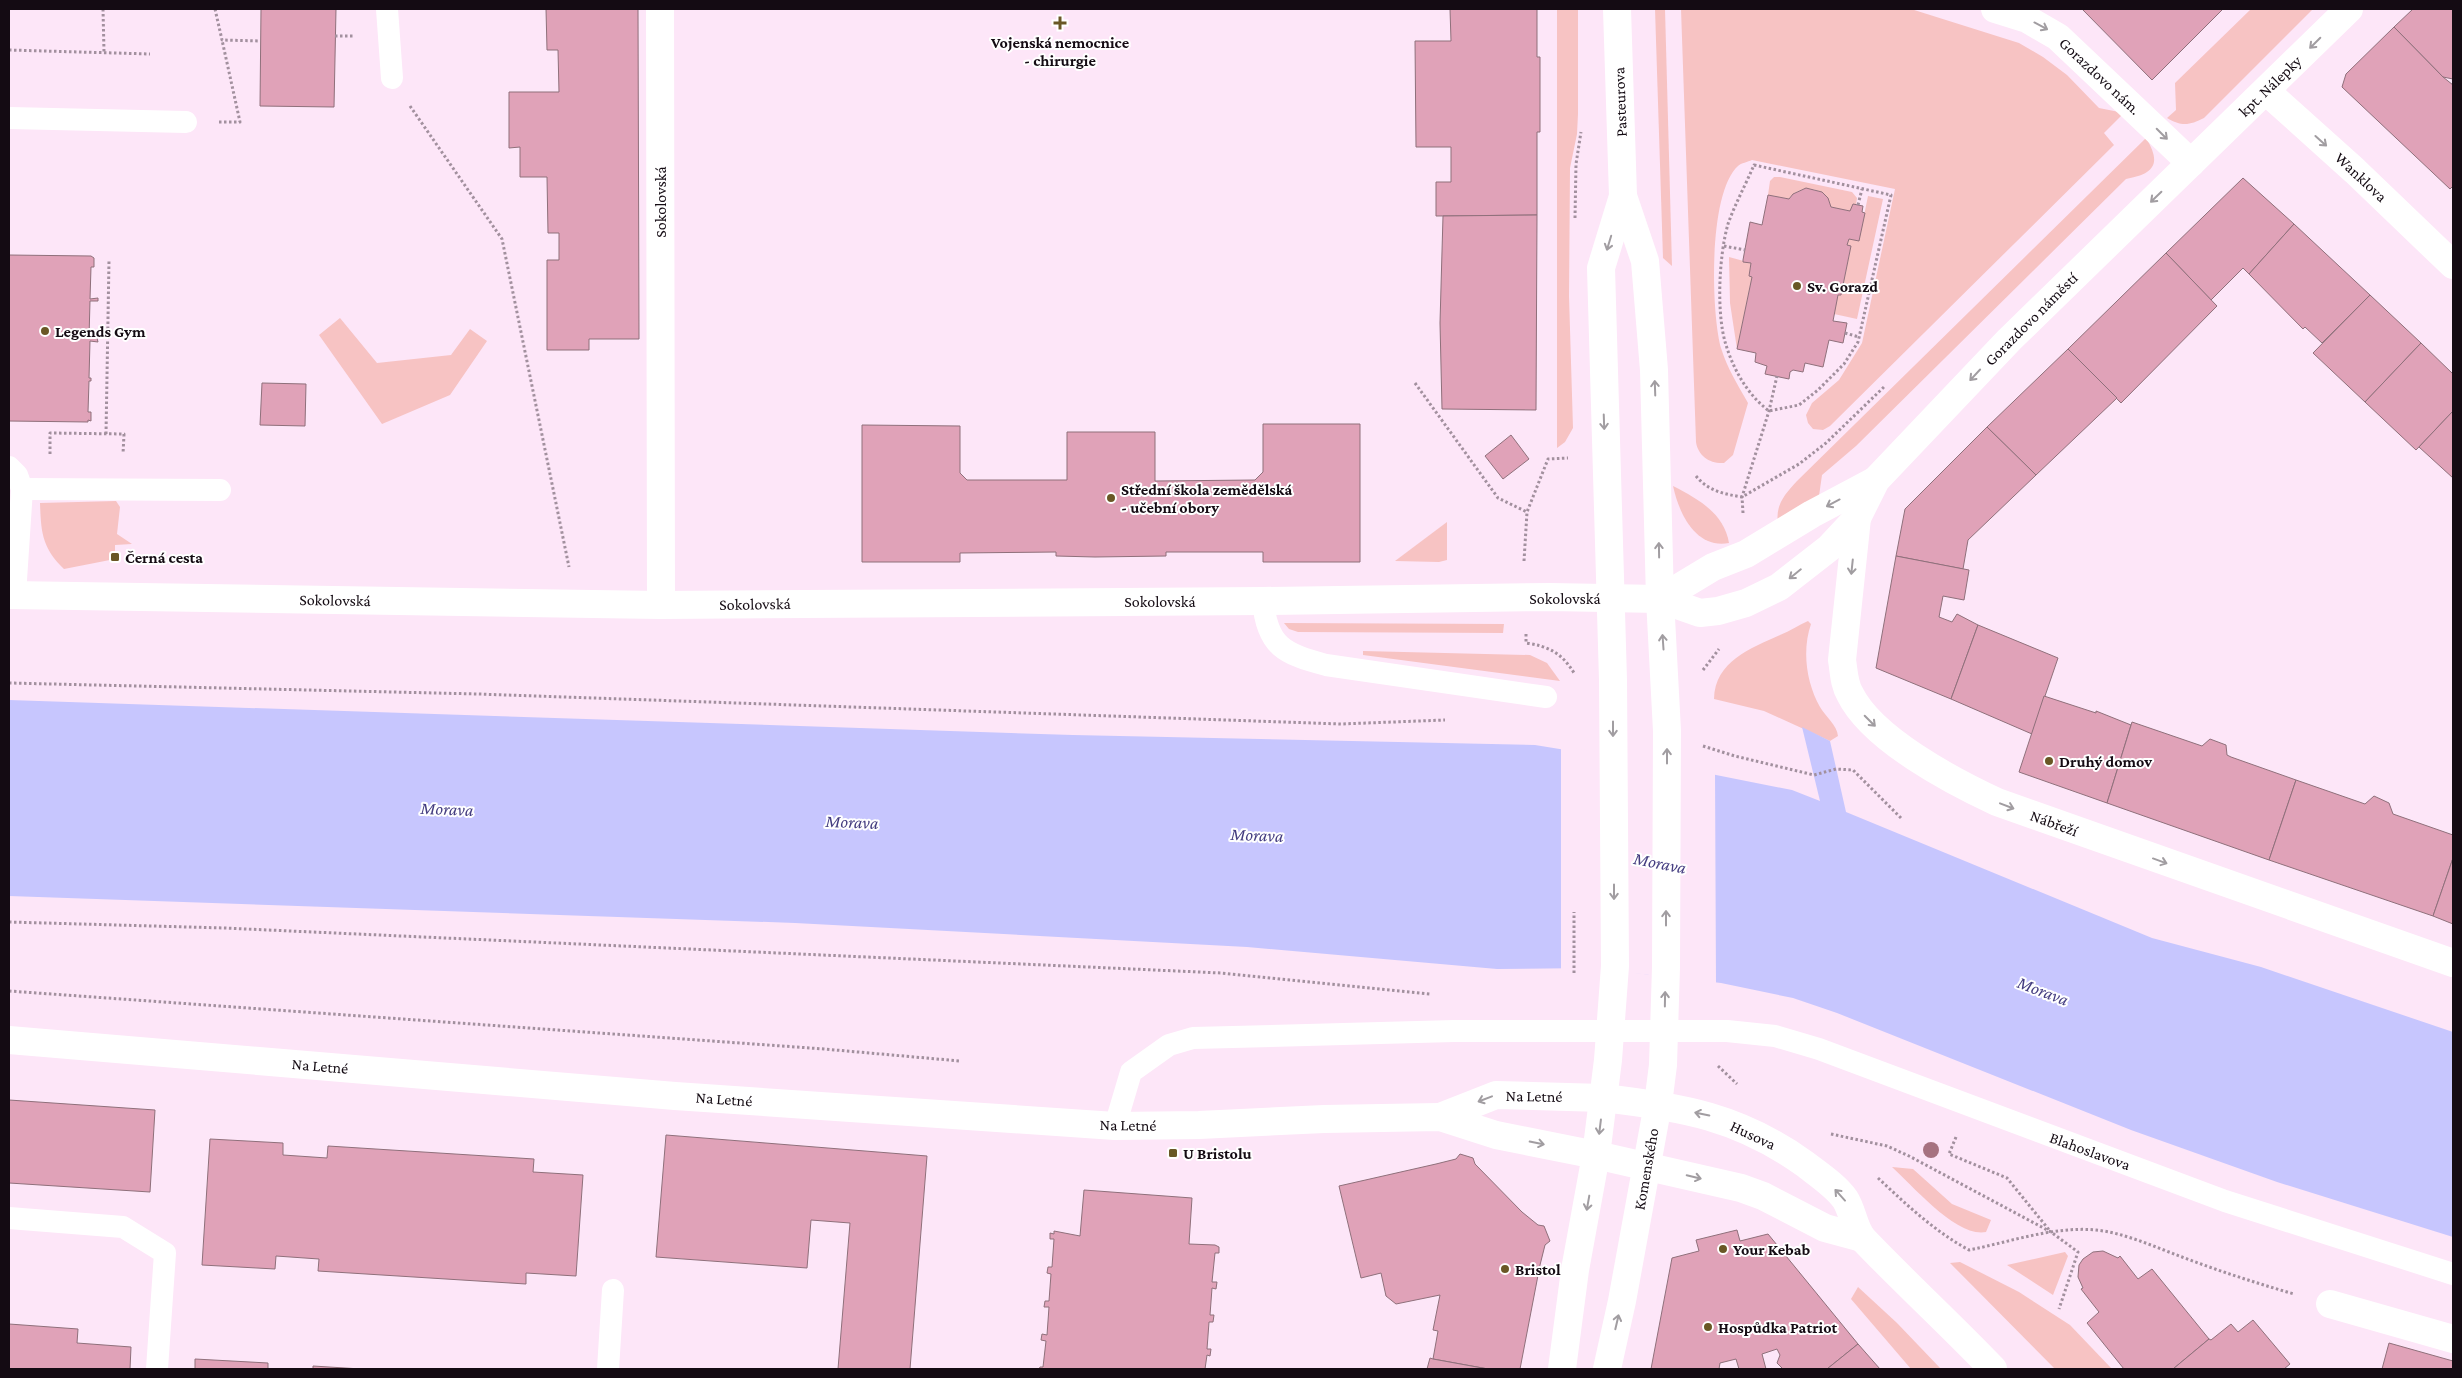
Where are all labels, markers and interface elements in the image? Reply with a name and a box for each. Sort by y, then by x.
marker: Vojenská nemocnice - chirurgie [1053,16,1067,30]
one-way arrow [2033,21,2048,31]
place label: Vojenská nemocnice - chirurgie [990,34,1130,69]
street label: Gorazdovo nám. [2056,34,2144,118]
one-way arrow [2308,37,2321,49]
street label: kpt. Nálepky [2235,52,2306,121]
street label: Pasteurova [1610,66,1630,137]
one-way arrow [2156,128,2168,140]
one-way arrow [2315,135,2328,147]
street label: Wanklova [2332,149,2391,206]
street label: Sokolovská [652,166,669,238]
one-way arrow [2150,190,2162,203]
one-way arrow [1603,234,1613,250]
street label: Gorazdovo náměstí [1981,269,2081,369]
place label: Sv. Gorazd [1807,278,1878,295]
marker: Sv. Gorazd [1791,280,1803,292]
place label: Legends Gym [55,323,146,340]
marker: Legends Gym [39,325,51,337]
one-way arrow [1969,369,1981,382]
one-way arrow [1650,380,1659,396]
one-way arrow [1599,413,1609,429]
place label: Střední škola zemědělská - učební obory [1121,481,1292,516]
marker: Střední škola zemědělská - učební obory [1105,492,1117,504]
one-way arrow [1826,499,1841,508]
one-way arrow [1654,543,1664,559]
place label: Černá cesta [125,549,203,566]
marker: Černá cesta [109,551,121,563]
one-way arrow [1847,558,1857,574]
one-way arrow [1789,569,1802,580]
street label: Sokolovská [1529,590,1601,607]
street label: Sokolovská [299,591,371,609]
street label: Sokolovská [1124,593,1196,610]
street label: Sokolovská [719,595,791,613]
one-way arrow [1658,634,1667,650]
one-way arrow [1864,714,1876,727]
one-way arrow [1608,720,1618,737]
one-way arrow [1662,748,1672,764]
place label: Druhý domov [2059,753,2152,770]
marker: Druhý domov [2043,755,2055,767]
water label: Morava [419,798,474,820]
one-way arrow [1999,802,2014,811]
street label: Nábřeží [2028,807,2081,840]
water label: Morava [824,811,879,833]
water label: Morava [1229,824,1284,846]
water label: Morava [1631,848,1688,878]
one-way arrow [2152,857,2167,866]
one-way arrow [1609,883,1619,899]
one-way arrow [1661,911,1671,927]
water label: Morava [2014,972,2072,1010]
one-way arrow [1661,991,1670,1007]
street label: Na Letné [291,1055,349,1077]
street label: Na Letné [1505,1087,1563,1105]
street label: Na Letné [695,1089,753,1109]
one-way arrow [1478,1095,1494,1104]
one-way arrow [1695,1109,1711,1118]
street label: Na Letné [1099,1116,1157,1134]
street label: Husova [1728,1117,1779,1153]
one-way arrow [1595,1118,1605,1134]
street label: Komenského [1630,1127,1662,1211]
street label: Blahoslavova [2047,1129,2133,1174]
one-way arrow [1529,1139,1545,1148]
place label: U Bristolu [1183,1145,1252,1162]
marker: U Bristolu [1167,1147,1179,1159]
one-way arrow [1686,1173,1702,1183]
one-way arrow [1834,1189,1846,1202]
one-way arrow [1582,1195,1592,1211]
place label: Your Kebab [1733,1241,1811,1258]
marker: Your Kebab [1717,1243,1729,1255]
place label: Bristol [1515,1261,1561,1278]
marker: Bristol [1499,1263,1511,1275]
one-way arrow [1613,1314,1622,1330]
place label: Hospůdka Patriot [1718,1319,1838,1336]
marker: Hospůdka Patriot [1702,1321,1714,1333]

